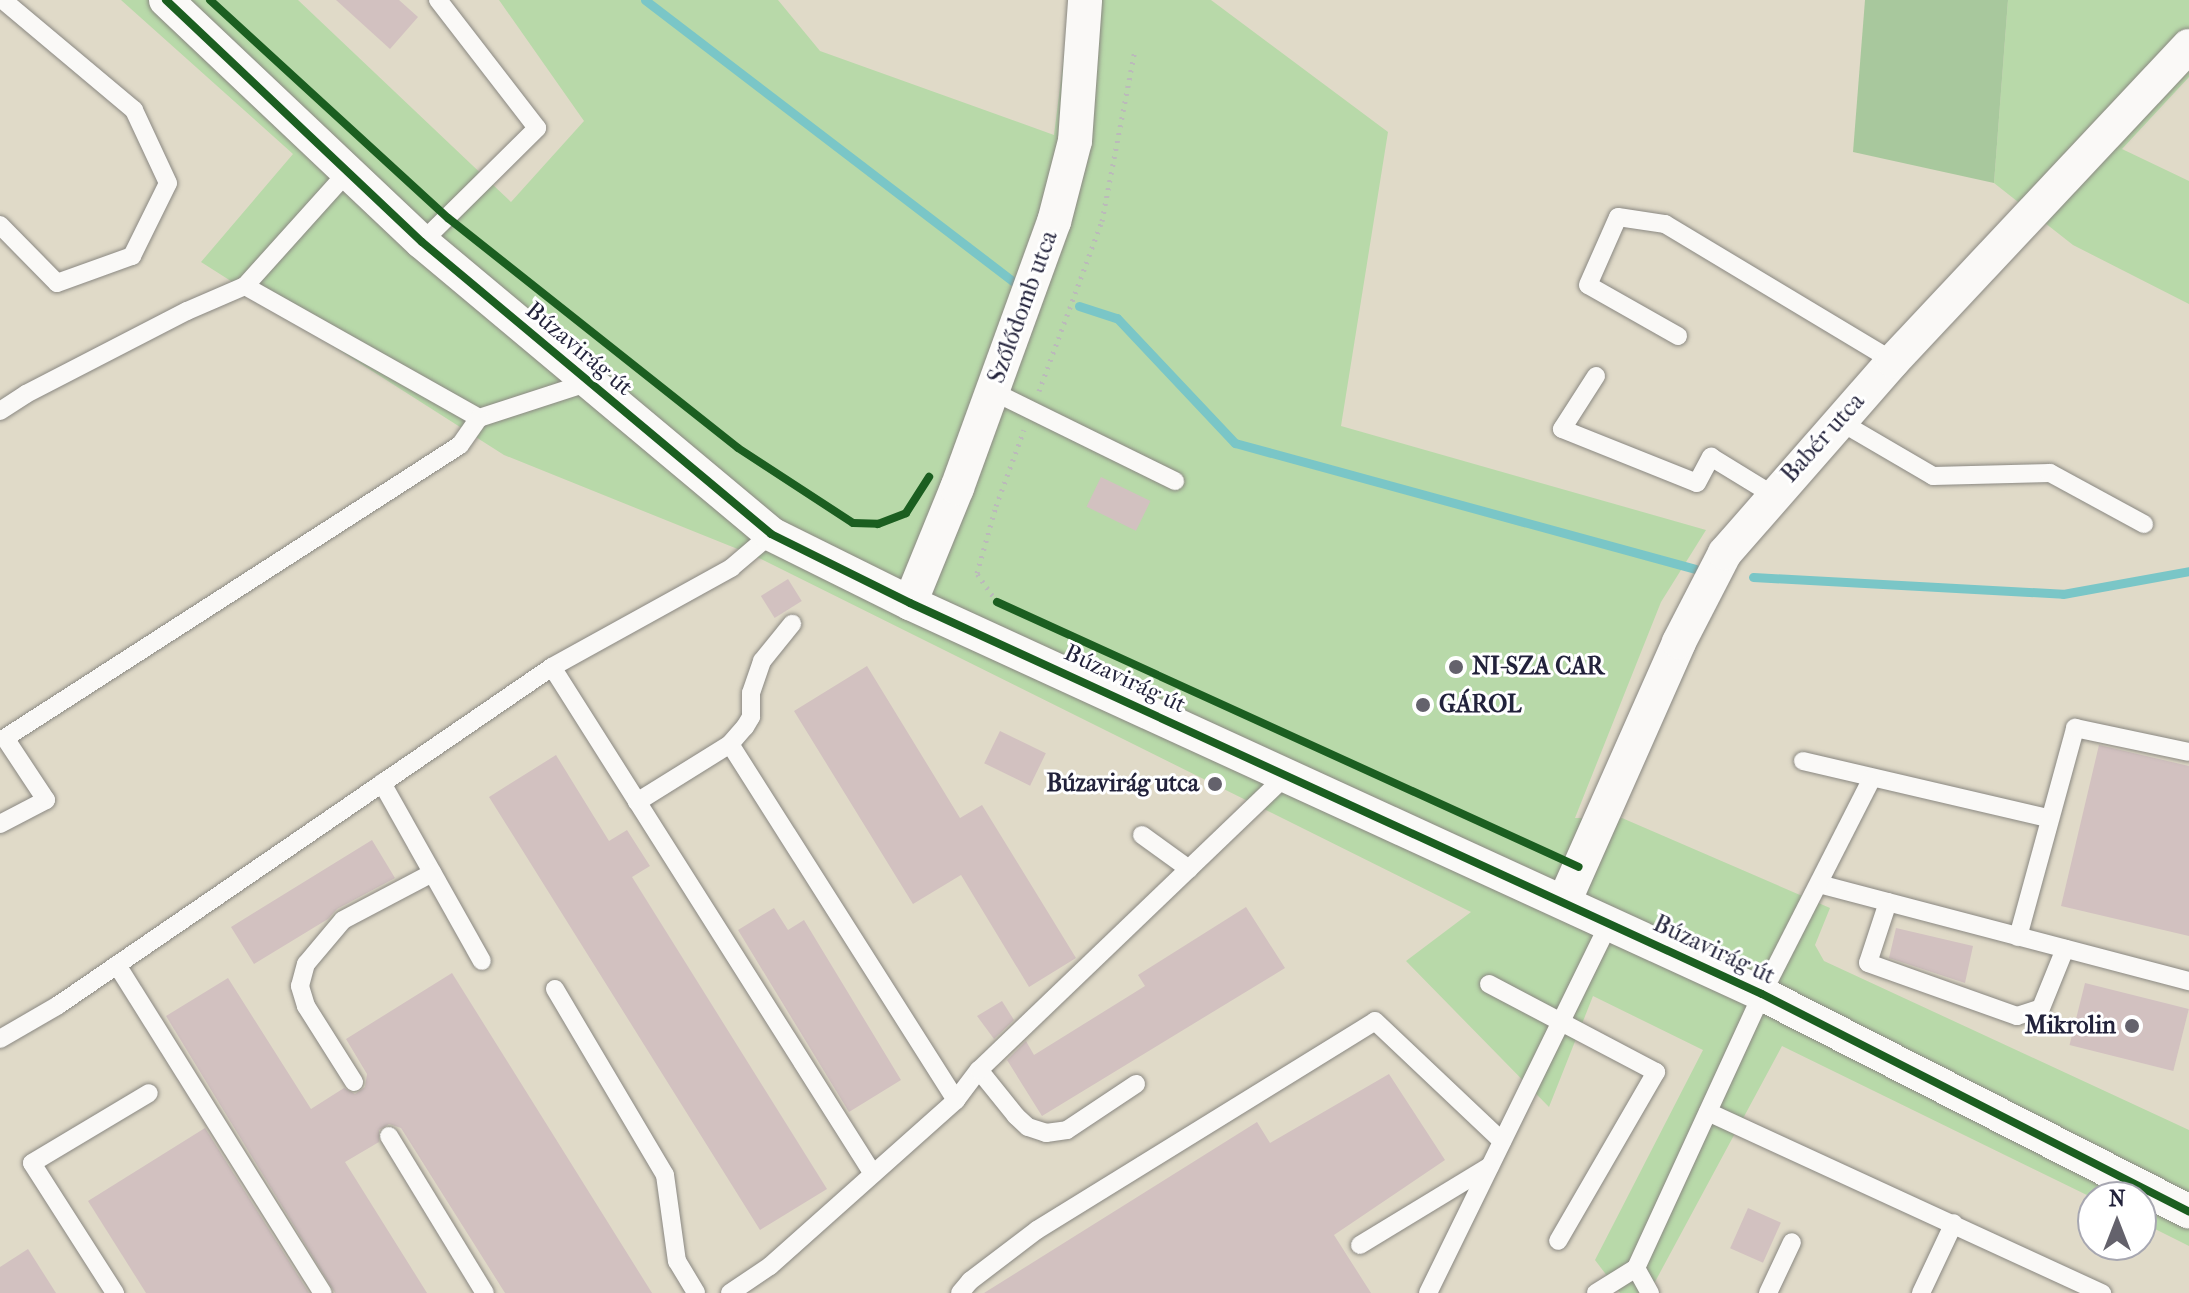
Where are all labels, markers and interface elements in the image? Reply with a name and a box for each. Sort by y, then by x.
street label: Szőlődomb utca [982,227,1064,387]
street label: Búzavirág út [520,296,638,402]
street label: Babér utca [1775,387,1871,489]
street label: Búzavirág út [1060,638,1190,720]
place label: NI-SZA CAR [1472,653,1604,681]
marker: NI-SZA CAR [1447,658,1465,676]
place label: GÁROL [1439,691,1521,719]
marker: GÁROL [1414,696,1432,714]
place label: Búzavirág utca [1046,770,1199,798]
marker: Búzavirág utca [1206,775,1224,793]
street label: Búzavirág út [1649,909,1779,991]
place label: Mikrolin [2025,1012,2116,1040]
marker: Mikrolin [2123,1017,2141,1035]
north arrow [2077,1181,2157,1261]
text: N [2109,1186,2125,1212]

